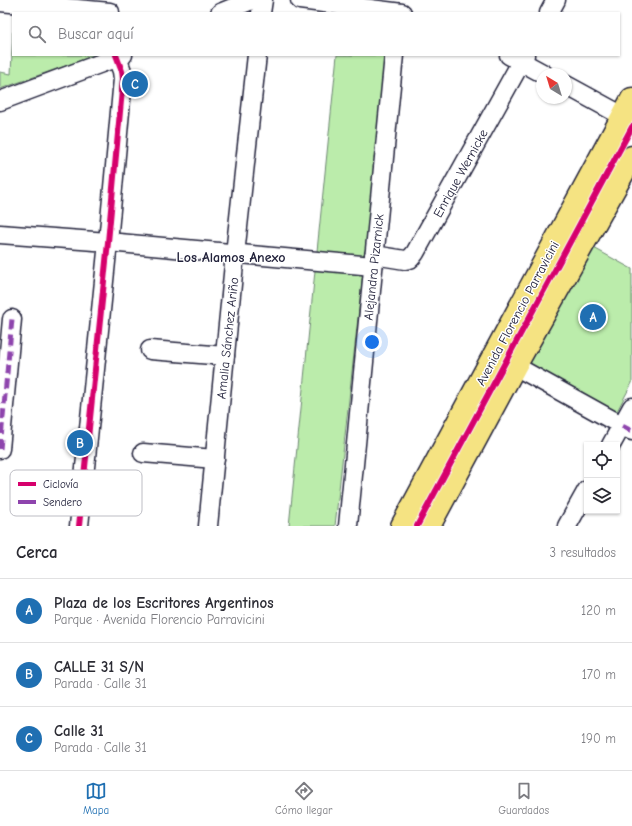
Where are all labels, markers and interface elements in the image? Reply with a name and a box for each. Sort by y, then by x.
search box [12,12,620,56]
icon: search [26,23,48,45]
text: Buscar aquí [58,25,134,43]
north arrow [536,68,572,104]
pin: C [122,69,148,99]
street label: Enrique Wernicke [430,126,491,220]
street label: Alejandra Pizarnick [360,212,387,321]
street label: Avenida Florencio Parravicini [473,238,562,388]
district label: Los Alamos Anexo [177,249,285,266]
street label: Amalia Sánchez Ariño [214,276,241,400]
pin: A [580,302,606,332]
your location [362,332,382,352]
pin: B [67,428,93,458]
map controls [584,442,620,514]
button: locate [584,442,620,478]
legend [10,470,142,516]
text: Ciclovía [43,478,78,491]
button: layers [584,478,620,514]
text: Sendero [43,496,82,509]
text: Cerca [16,543,58,562]
text: 3 resultados [550,545,616,560]
text: Plaza de los Escritores Argentinos [54,594,274,612]
text: A [25,603,33,618]
text: 120 m [581,603,616,618]
text: Parque · Avenida Florencio Parravicini [54,612,265,627]
text: CALLE 31 S/N [54,658,144,676]
text: B [25,667,33,682]
text: 170 m [582,667,616,682]
text: Parada · Calle 31 [54,676,147,691]
text: Calle 31 [54,722,104,740]
text: C [25,731,33,746]
text: 190 m [581,731,616,746]
text: Parada · Calle 31 [54,740,147,755]
tab: Mapa [83,780,109,817]
tab: Cómo llegar [275,780,332,817]
tab: Guardados [498,780,549,817]

